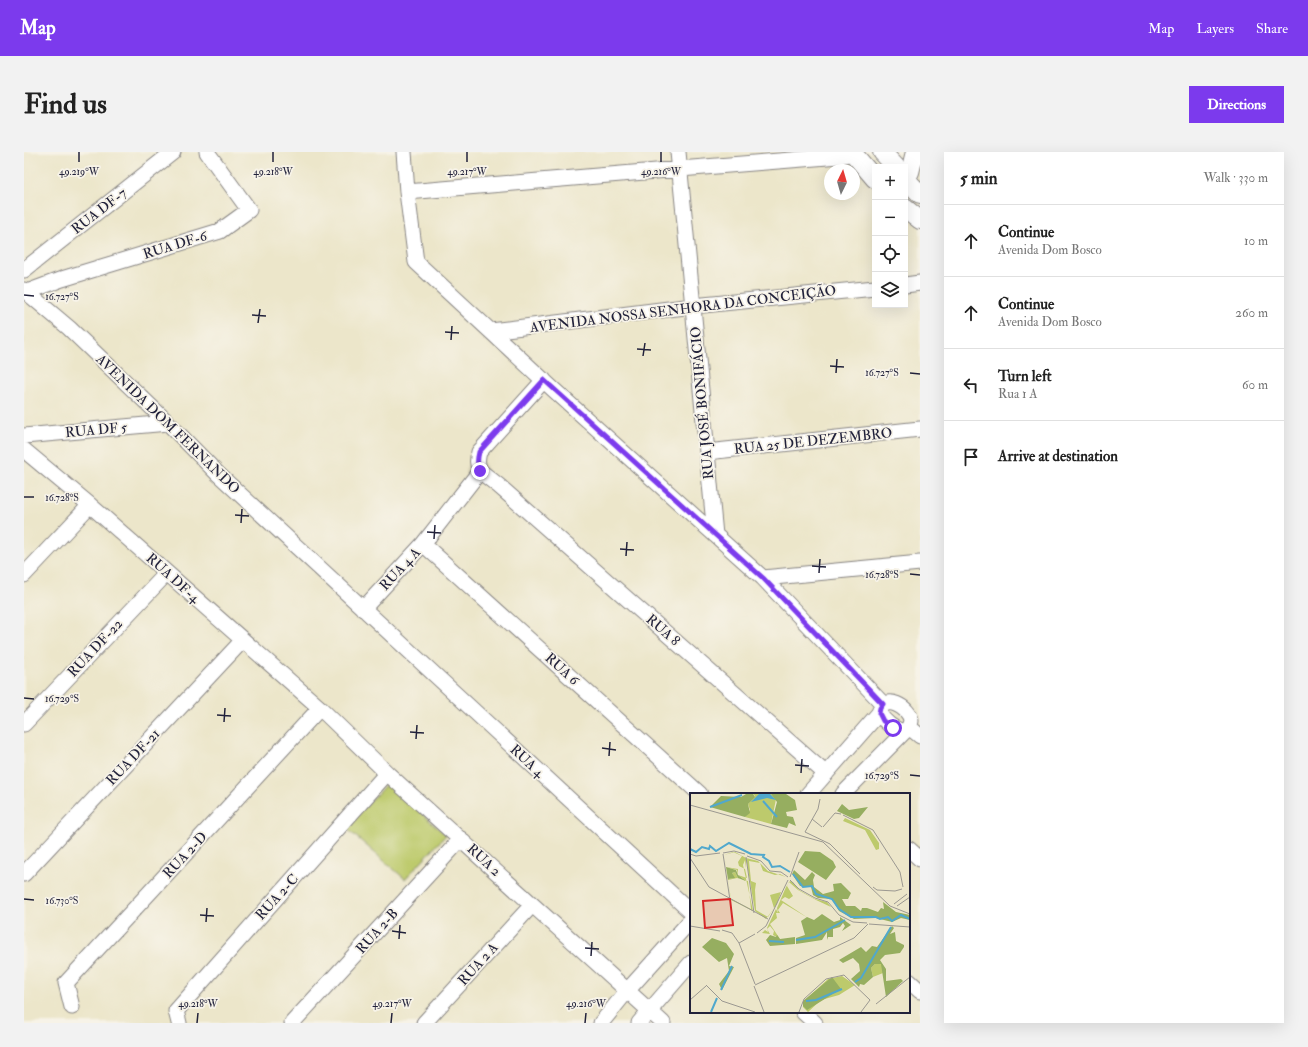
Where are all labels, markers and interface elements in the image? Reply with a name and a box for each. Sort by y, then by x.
text: Map [20,16,56,40]
text: Map [1148,20,1174,37]
text: Layers [1196,20,1234,37]
text: Share [1256,20,1288,37]
button: Directions [1189,86,1284,123]
text: Find us [24,87,107,122]
north arrow [824,164,860,200]
map controls [872,164,908,308]
button: + [872,164,908,200]
text: 49.219°W [59,166,100,178]
text: 49.218°W [253,166,294,178]
text: 49.217°W [447,166,488,178]
text: 49.216°W [641,166,682,178]
text: 5 min [960,168,998,189]
text: Walk · 330 m [1204,170,1268,186]
street label: RUA DF-7 [68,184,130,238]
button: − [872,200,908,236]
text: Continue [998,223,1054,242]
street label: RUA DF-6 [141,227,210,263]
icon: ahead [960,230,982,252]
text: 10 m [1244,233,1268,249]
button: locate [872,236,908,272]
text: Avenida Dom Bosco [998,242,1102,258]
button: layers [872,272,908,308]
street label: AVENIDA NOSSA SENHORA DA CONCEIÇÃO [528,282,837,336]
text: 16.727°S [45,291,79,303]
text: Continue [998,295,1054,314]
icon: ahead [960,302,982,324]
text: 260 m [1235,305,1268,321]
text: Avenida Dom Bosco [998,314,1102,330]
street label: RUA JOSÉ BONIFÁCIO [687,326,717,480]
street label: AVENIDA DOM FERNANDO [92,350,244,497]
text: 16.727°S [865,367,899,379]
text: Turn left [998,367,1052,386]
icon: left [960,374,982,396]
text: 60 m [1242,377,1268,393]
text: Rua 1 A [998,386,1038,402]
street label: RUA DF 5 [64,419,128,441]
street label: RUA 25 DE DEZEMBRO [733,424,893,458]
icon: arrive [960,446,982,468]
text: Arrive at destination [998,447,1118,466]
route end [471,462,489,480]
text: 16.728°S [45,492,79,504]
street label: RUA 4 A [376,544,424,594]
street label: RUA DF-4 [143,549,204,607]
text: 16.728°S [865,569,899,581]
street label: RUA 8 [643,611,684,650]
street label: RUA DF-22 [64,616,126,680]
street label: RUA 6 [541,649,583,689]
text: 16.729°S [45,693,79,705]
route start [884,719,902,737]
street label: RUA DF-21 [103,725,163,789]
street label: RUA 4 [506,741,549,782]
text: 16.729°S [865,770,899,782]
inset map [690,793,910,1013]
street label: RUA 2-D [159,828,211,882]
street label: RUA 2 [464,840,504,880]
street label: RUA 2-C [252,870,302,924]
text: 16.730°S [46,895,78,907]
street label: RUA 2-B [352,905,402,957]
street label: RUA 2 A [454,939,502,989]
text: 49.218°W [178,998,219,1010]
text: 49.217°W [372,998,413,1010]
text: 49.216°W [566,998,607,1010]

